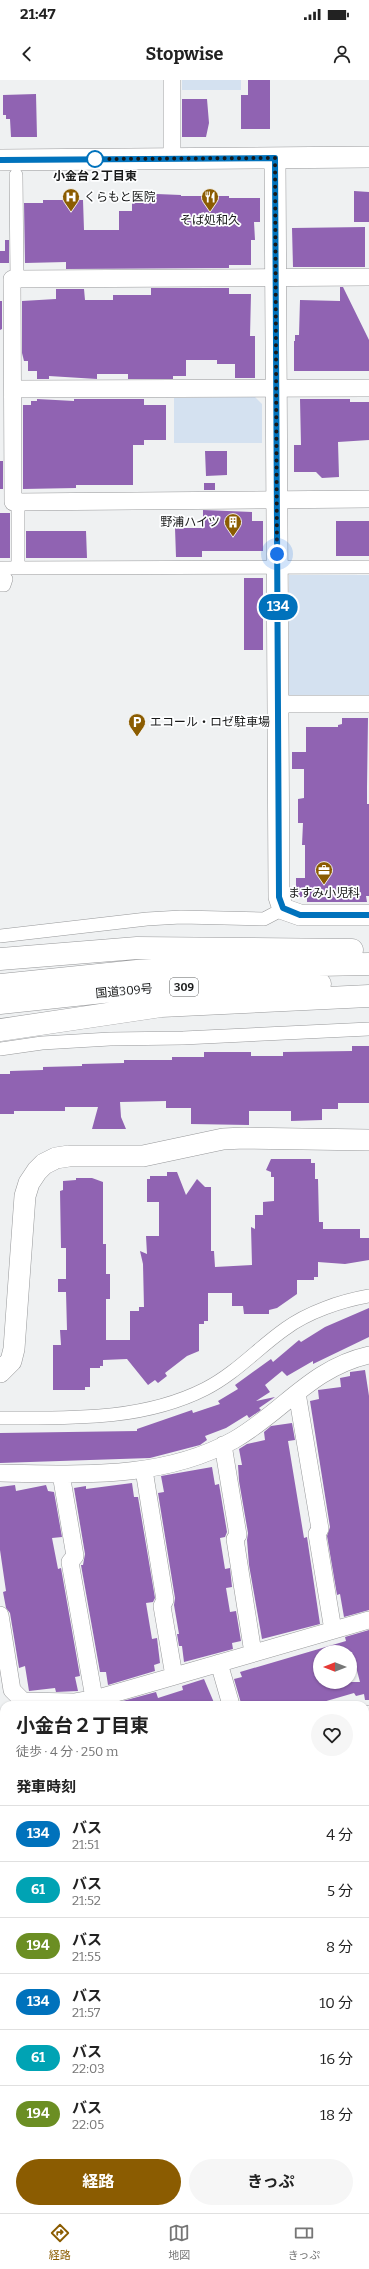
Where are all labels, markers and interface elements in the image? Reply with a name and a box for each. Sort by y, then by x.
text: 21:47 [20,5,55,23]
icon: back [16,43,38,65]
text: Stopwise [145,43,224,65]
icon: person [331,43,353,65]
marker: 小金台２丁目東 [86,150,104,168]
place label: 小金台２丁目東 [53,169,137,183]
hospital icon: くらもと医院 [61,187,81,212]
restaurant icon: そば処和久 [200,187,220,212]
place label: くらもと医院 [84,190,156,204]
place label: そば処和久 [180,213,240,227]
building icon: 野浦ハイツ [223,512,243,537]
place label: 野浦ハイツ [160,515,220,529]
your location [267,544,287,564]
line badge: 134 [255,594,301,620]
text: 134 [267,598,289,615]
parking icon: エコール・ロゼ駐車場 [127,712,147,737]
place label: エコール・ロゼ駐車場 [150,715,270,729]
office icon: ますみ小児科 [314,860,334,885]
place label: ますみ小児科 [288,886,360,900]
road number: 309 [170,978,198,996]
street label: 国道309号 [95,982,153,1000]
north arrow [313,1645,357,1689]
map controls [313,1645,357,1689]
text: 小金台２丁目東 [16,1714,149,1737]
button: heart [311,1714,353,1756]
text: 徒歩 · 4 分 · 250 m [16,1744,118,1759]
text: 発車時刻 [16,1778,76,1796]
text: バス [72,1819,102,1837]
text: 134 [27,1825,49,1842]
text: 4 分 [326,1826,353,1844]
text: 21:51 [72,1837,99,1852]
text: バス [72,1875,102,1893]
text: 61 [31,1881,45,1898]
text: 5 分 [327,1882,353,1900]
text: 21:52 [72,1893,101,1908]
text: バス [72,1931,102,1949]
text: 194 [27,1937,49,1954]
text: 8 分 [326,1938,353,1956]
text: 21:55 [72,1949,101,1964]
text: バス [72,1987,102,2005]
text: 134 [27,1993,49,2010]
text: 10 分 [319,1994,353,2012]
text: 21:57 [72,2005,100,2020]
text: バス [72,2043,102,2061]
text: 61 [31,2049,45,2066]
text: 16 分 [320,2050,353,2068]
text: 22:03 [72,2061,105,2076]
text: バス [72,2099,102,2117]
text: 194 [27,2105,49,2122]
text: 18 分 [320,2106,353,2124]
text: 22:05 [72,2117,104,2132]
button: 経路 [16,2159,181,2205]
button: きっぷ [189,2159,353,2205]
tab: 経路 [49,2222,71,2262]
tab: 地図 [168,2222,190,2262]
tab: きっぷ [288,2222,320,2262]

